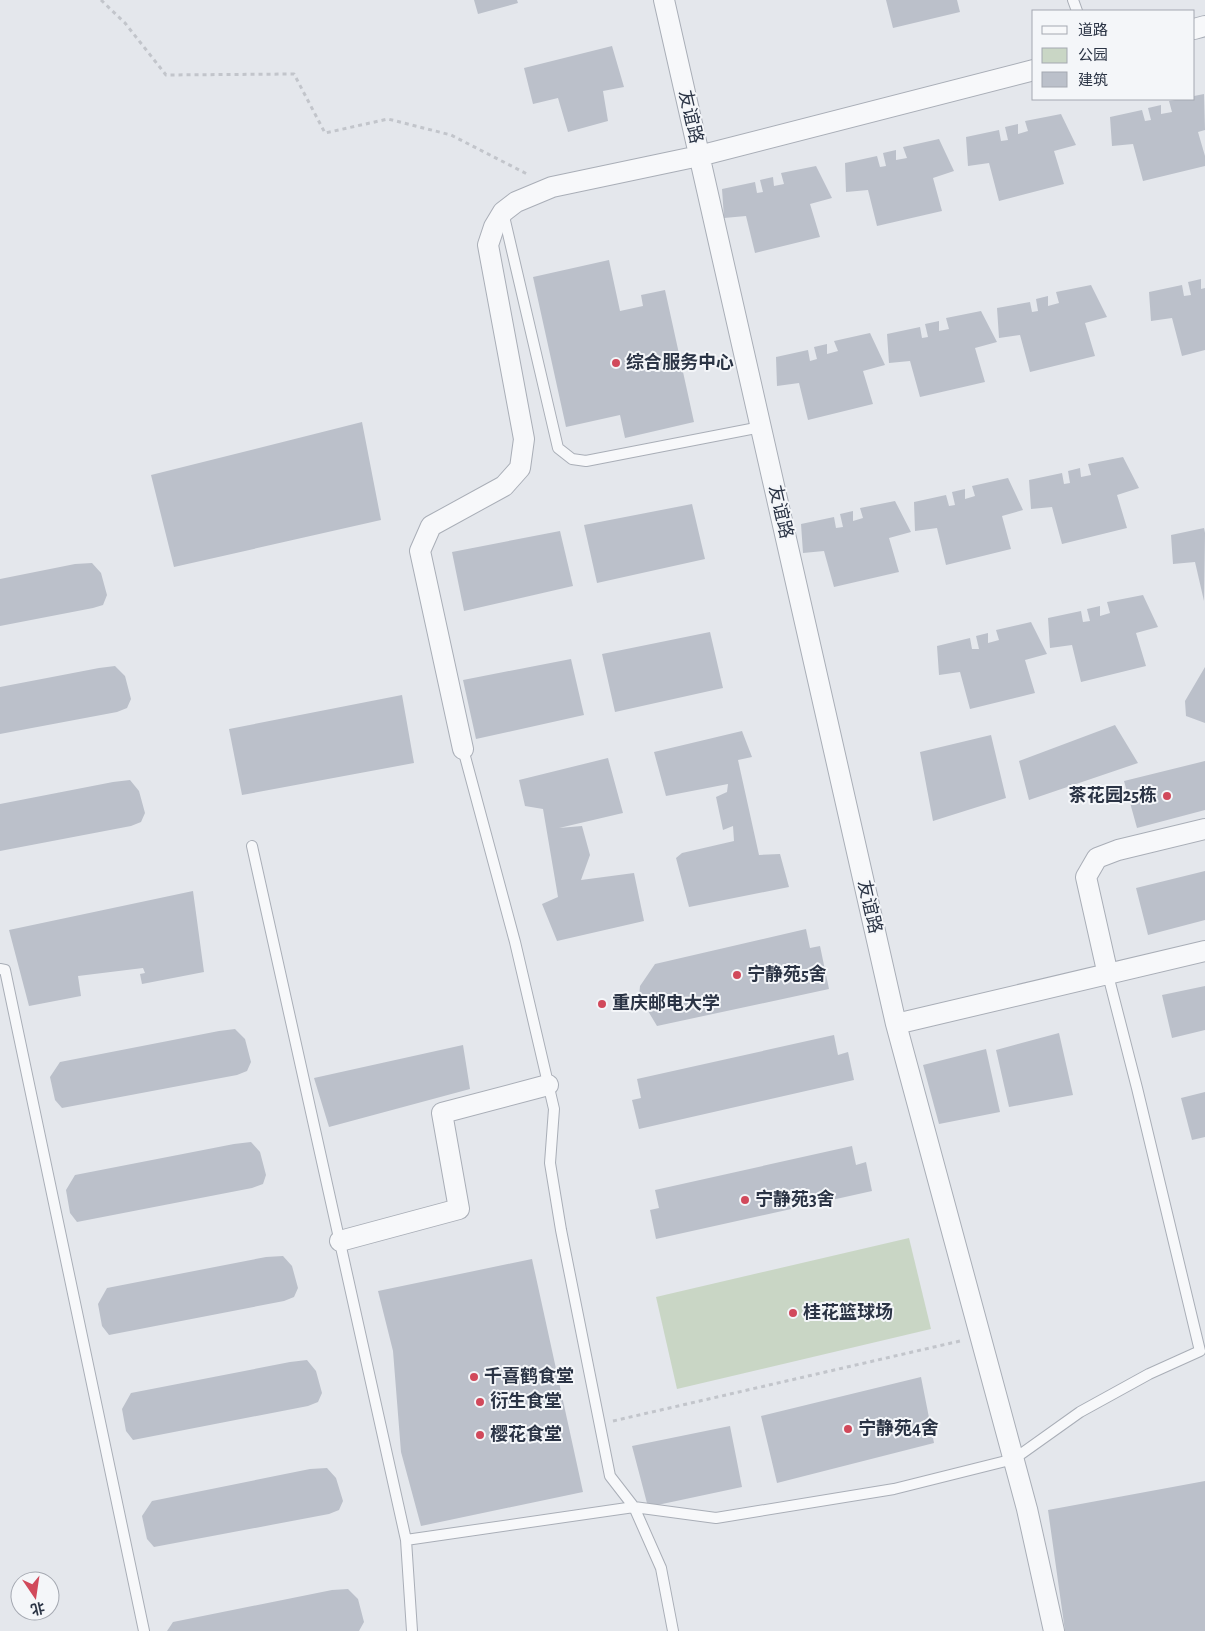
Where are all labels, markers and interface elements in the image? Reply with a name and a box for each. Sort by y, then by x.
legend [1032,10,1195,100]
text: 道路 [1078,22,1108,38]
text: 公园 [1078,47,1108,63]
text: 建筑 [1078,72,1108,88]
street label: 友谊路 [675,88,707,145]
place label: 综合服务中心 [626,352,734,372]
marker: 综合服务中心 [610,357,622,369]
street label: 友谊路 [765,483,797,540]
place label: 茶花园25栋 [1069,785,1157,805]
marker: 茶花园25栋 [1161,790,1173,802]
street label: 友谊路 [854,878,886,935]
place label: 宁静苑5舍 [747,964,827,984]
marker: 宁静苑5舍 [731,969,743,981]
place label: 重庆邮电大学 [612,993,720,1013]
marker: 重庆邮电大学 [596,998,608,1010]
place label: 宁静苑3舍 [755,1189,835,1209]
marker: 宁静苑3舍 [739,1194,751,1206]
place label: 桂花篮球场 [803,1302,893,1322]
marker: 桂花篮球场 [787,1307,799,1319]
place label: 千喜鹤食堂 [484,1366,574,1386]
marker: 千喜鹤食堂 [468,1371,480,1383]
place label: 衍生食堂 [490,1391,562,1411]
marker: 衍生食堂 [474,1396,486,1408]
place label: 宁静苑4舍 [858,1418,939,1438]
marker: 宁静苑4舍 [842,1423,854,1435]
place label: 樱花食堂 [490,1424,562,1444]
marker: 樱花食堂 [474,1429,486,1441]
north arrow [10,1571,60,1621]
text: 北 [29,1599,46,1617]

